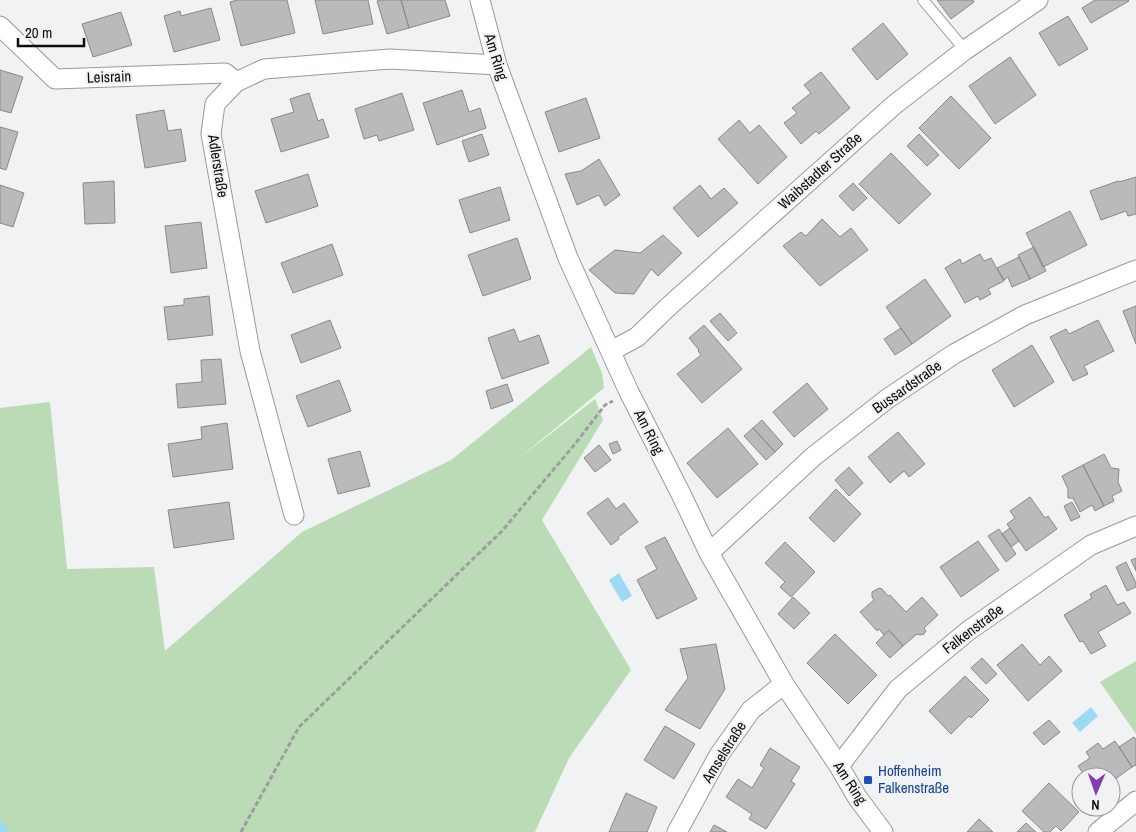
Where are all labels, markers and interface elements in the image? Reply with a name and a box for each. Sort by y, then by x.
scale bar [18,15,84,47]
text: 20 m [25,22,52,43]
street label: Am Ring [479,30,514,83]
street label: Leisrain [86,65,132,88]
street label: Waibstadter Straße [773,127,866,214]
street label: Adlerstraße [203,132,234,199]
street label: Bussardstraße [868,355,946,418]
street label: Am Ring [629,405,670,458]
street label: Falkenstraße [938,599,1008,658]
street label: Amselstraße [696,717,751,787]
street label: Am Ring [828,756,872,809]
place label: Hoffenheim Falkenstraße [878,760,949,798]
north arrow [1071,767,1121,817]
marker: Hoffenheim Falkenstraße [862,774,874,786]
text: N [1091,796,1100,814]

